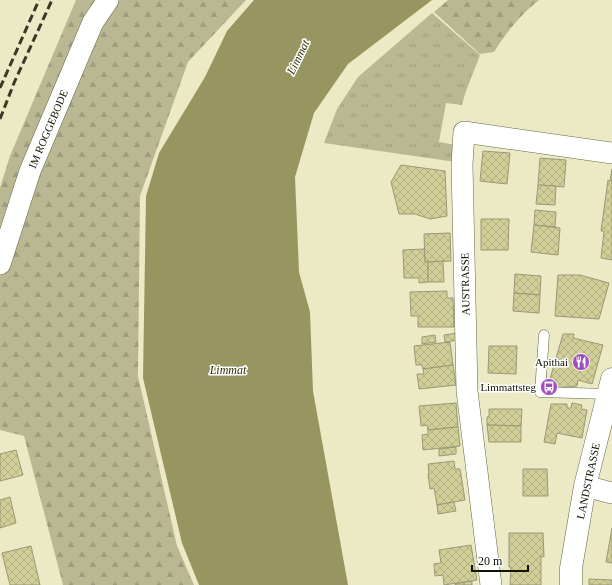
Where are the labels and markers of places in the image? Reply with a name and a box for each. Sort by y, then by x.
restaurant icon: Apithai [571,352,591,372]
place label: Apithai [535,356,568,368]
bus stop icon: Limmattsteg [539,377,559,397]
place label: Limmattsteg [480,381,536,393]

